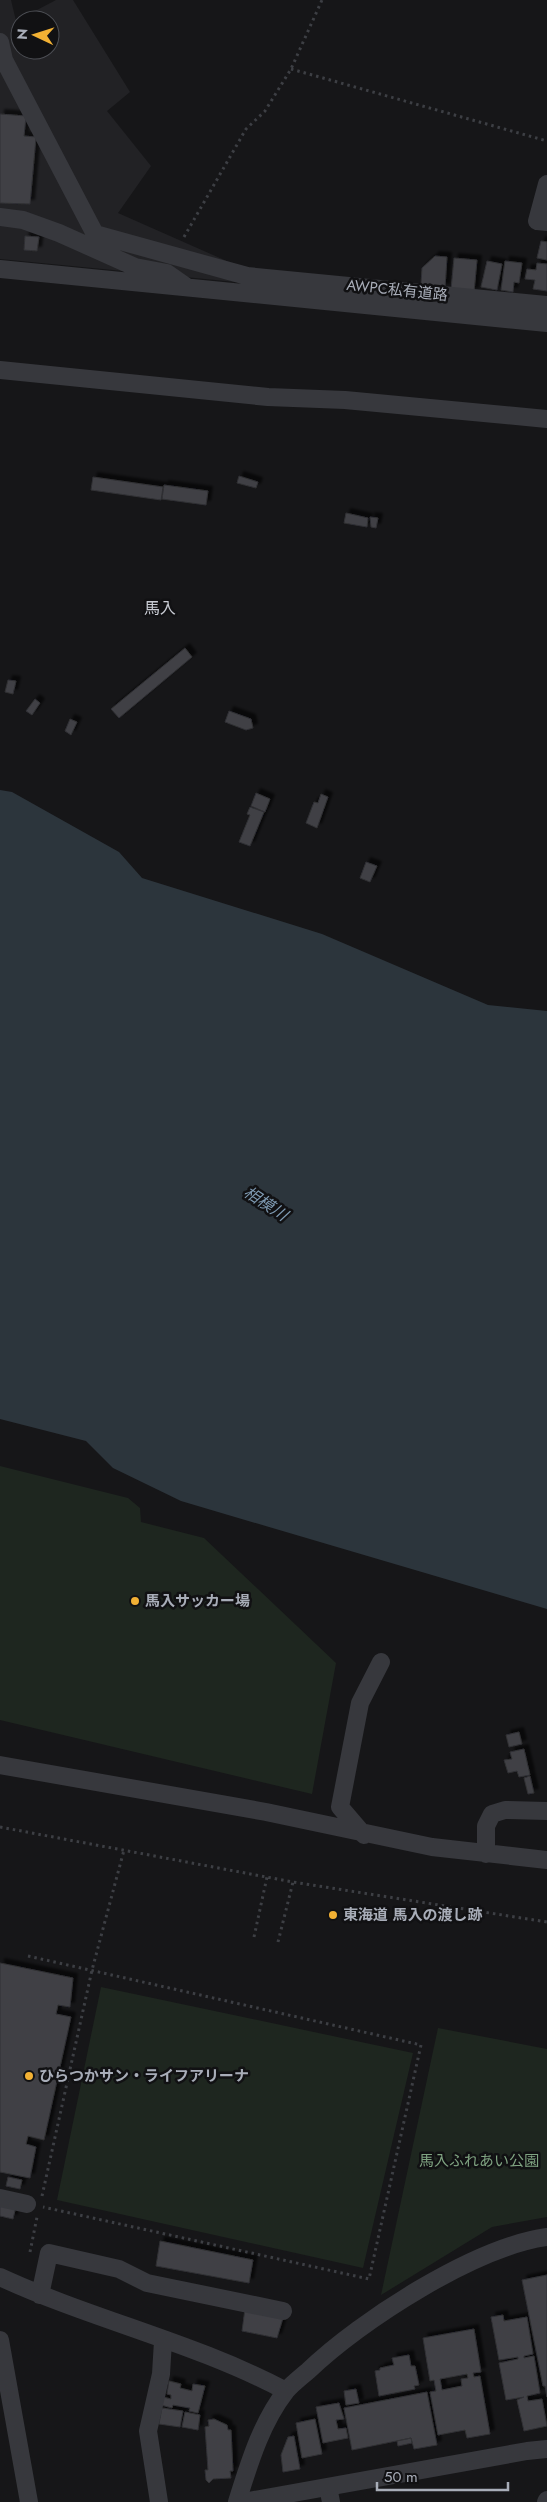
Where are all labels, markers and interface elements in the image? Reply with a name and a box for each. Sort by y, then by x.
north arrow [10,10,60,60]
text: N [12,28,32,40]
street label: AWPC私有道路 [345,274,449,306]
district label: 馬入 [144,597,176,620]
water label: 相模川 [239,1181,294,1227]
place label: 馬入サッカー場 [145,1590,250,1612]
marker: 馬入サッカー場 [129,1595,141,1607]
place label: 東海道 馬入の渡し跡 [343,1904,483,1926]
marker: 東海道 馬入の渡し跡 [327,1909,339,1921]
place label: ひらつかサン・ライフアリーナ [39,2065,249,2087]
marker: ひらつかサン・ライフアリーナ [23,2070,35,2082]
park label: 馬入ふれあい公園 [419,2150,539,2172]
scale bar [377,2460,508,2492]
text: 50 m [384,2466,418,2488]

